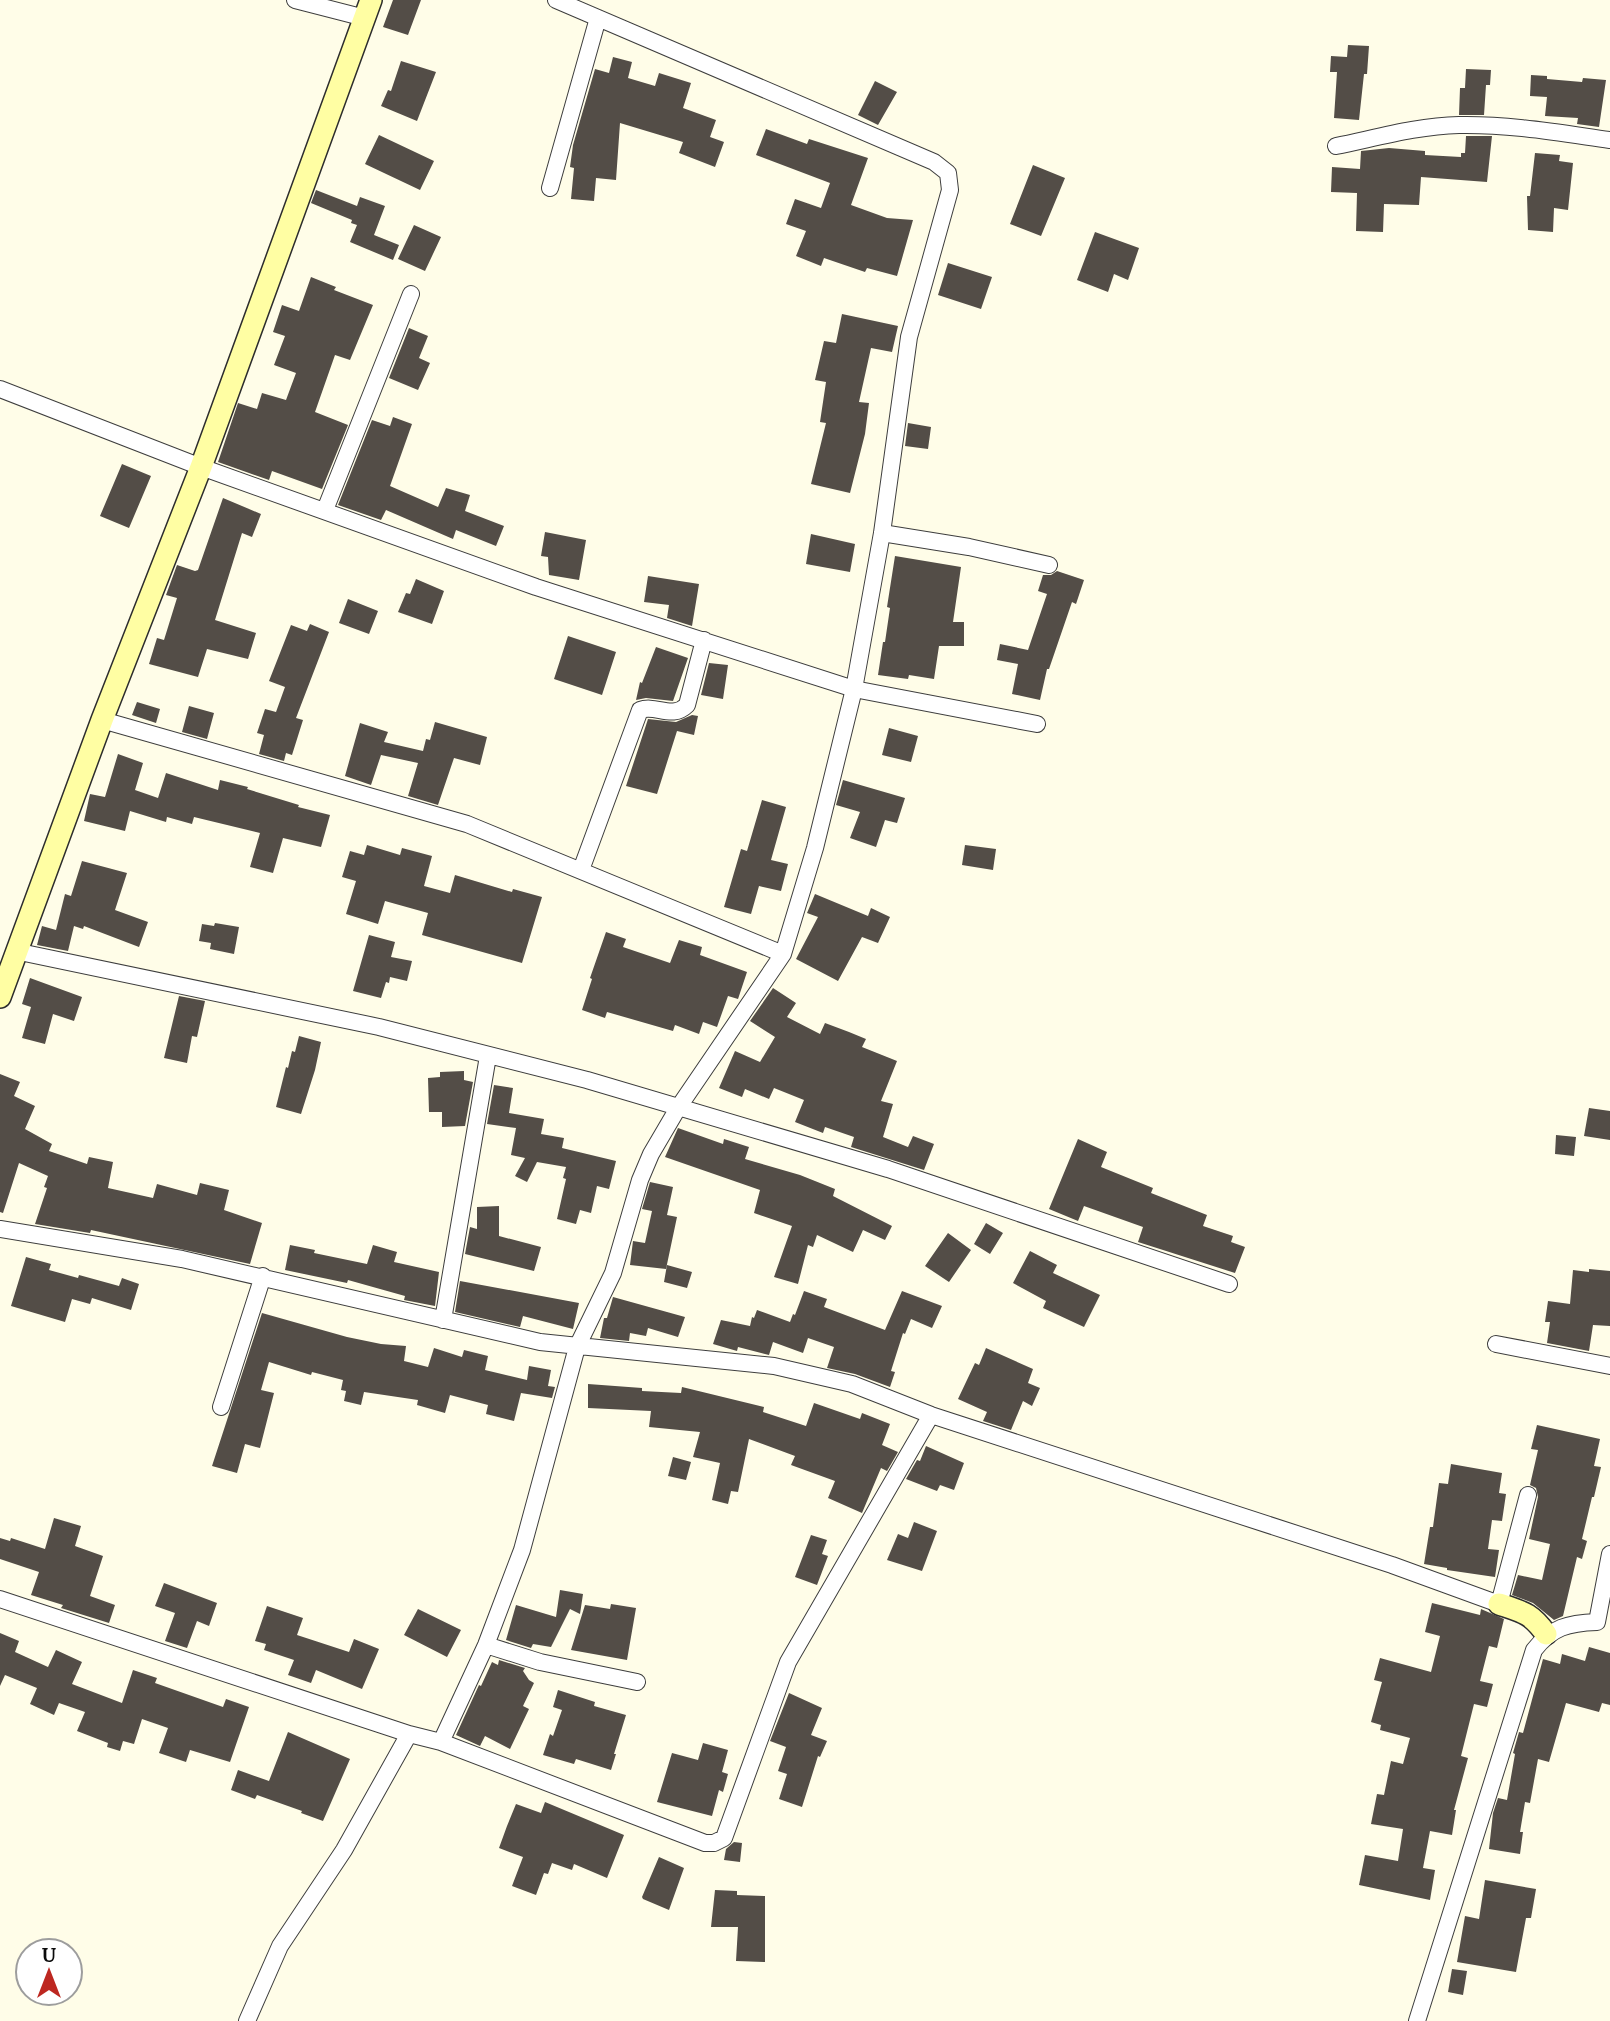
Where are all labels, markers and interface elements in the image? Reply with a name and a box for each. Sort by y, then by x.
north arrow [14,1937,84,2007]
text: U [42,1943,56,1967]

